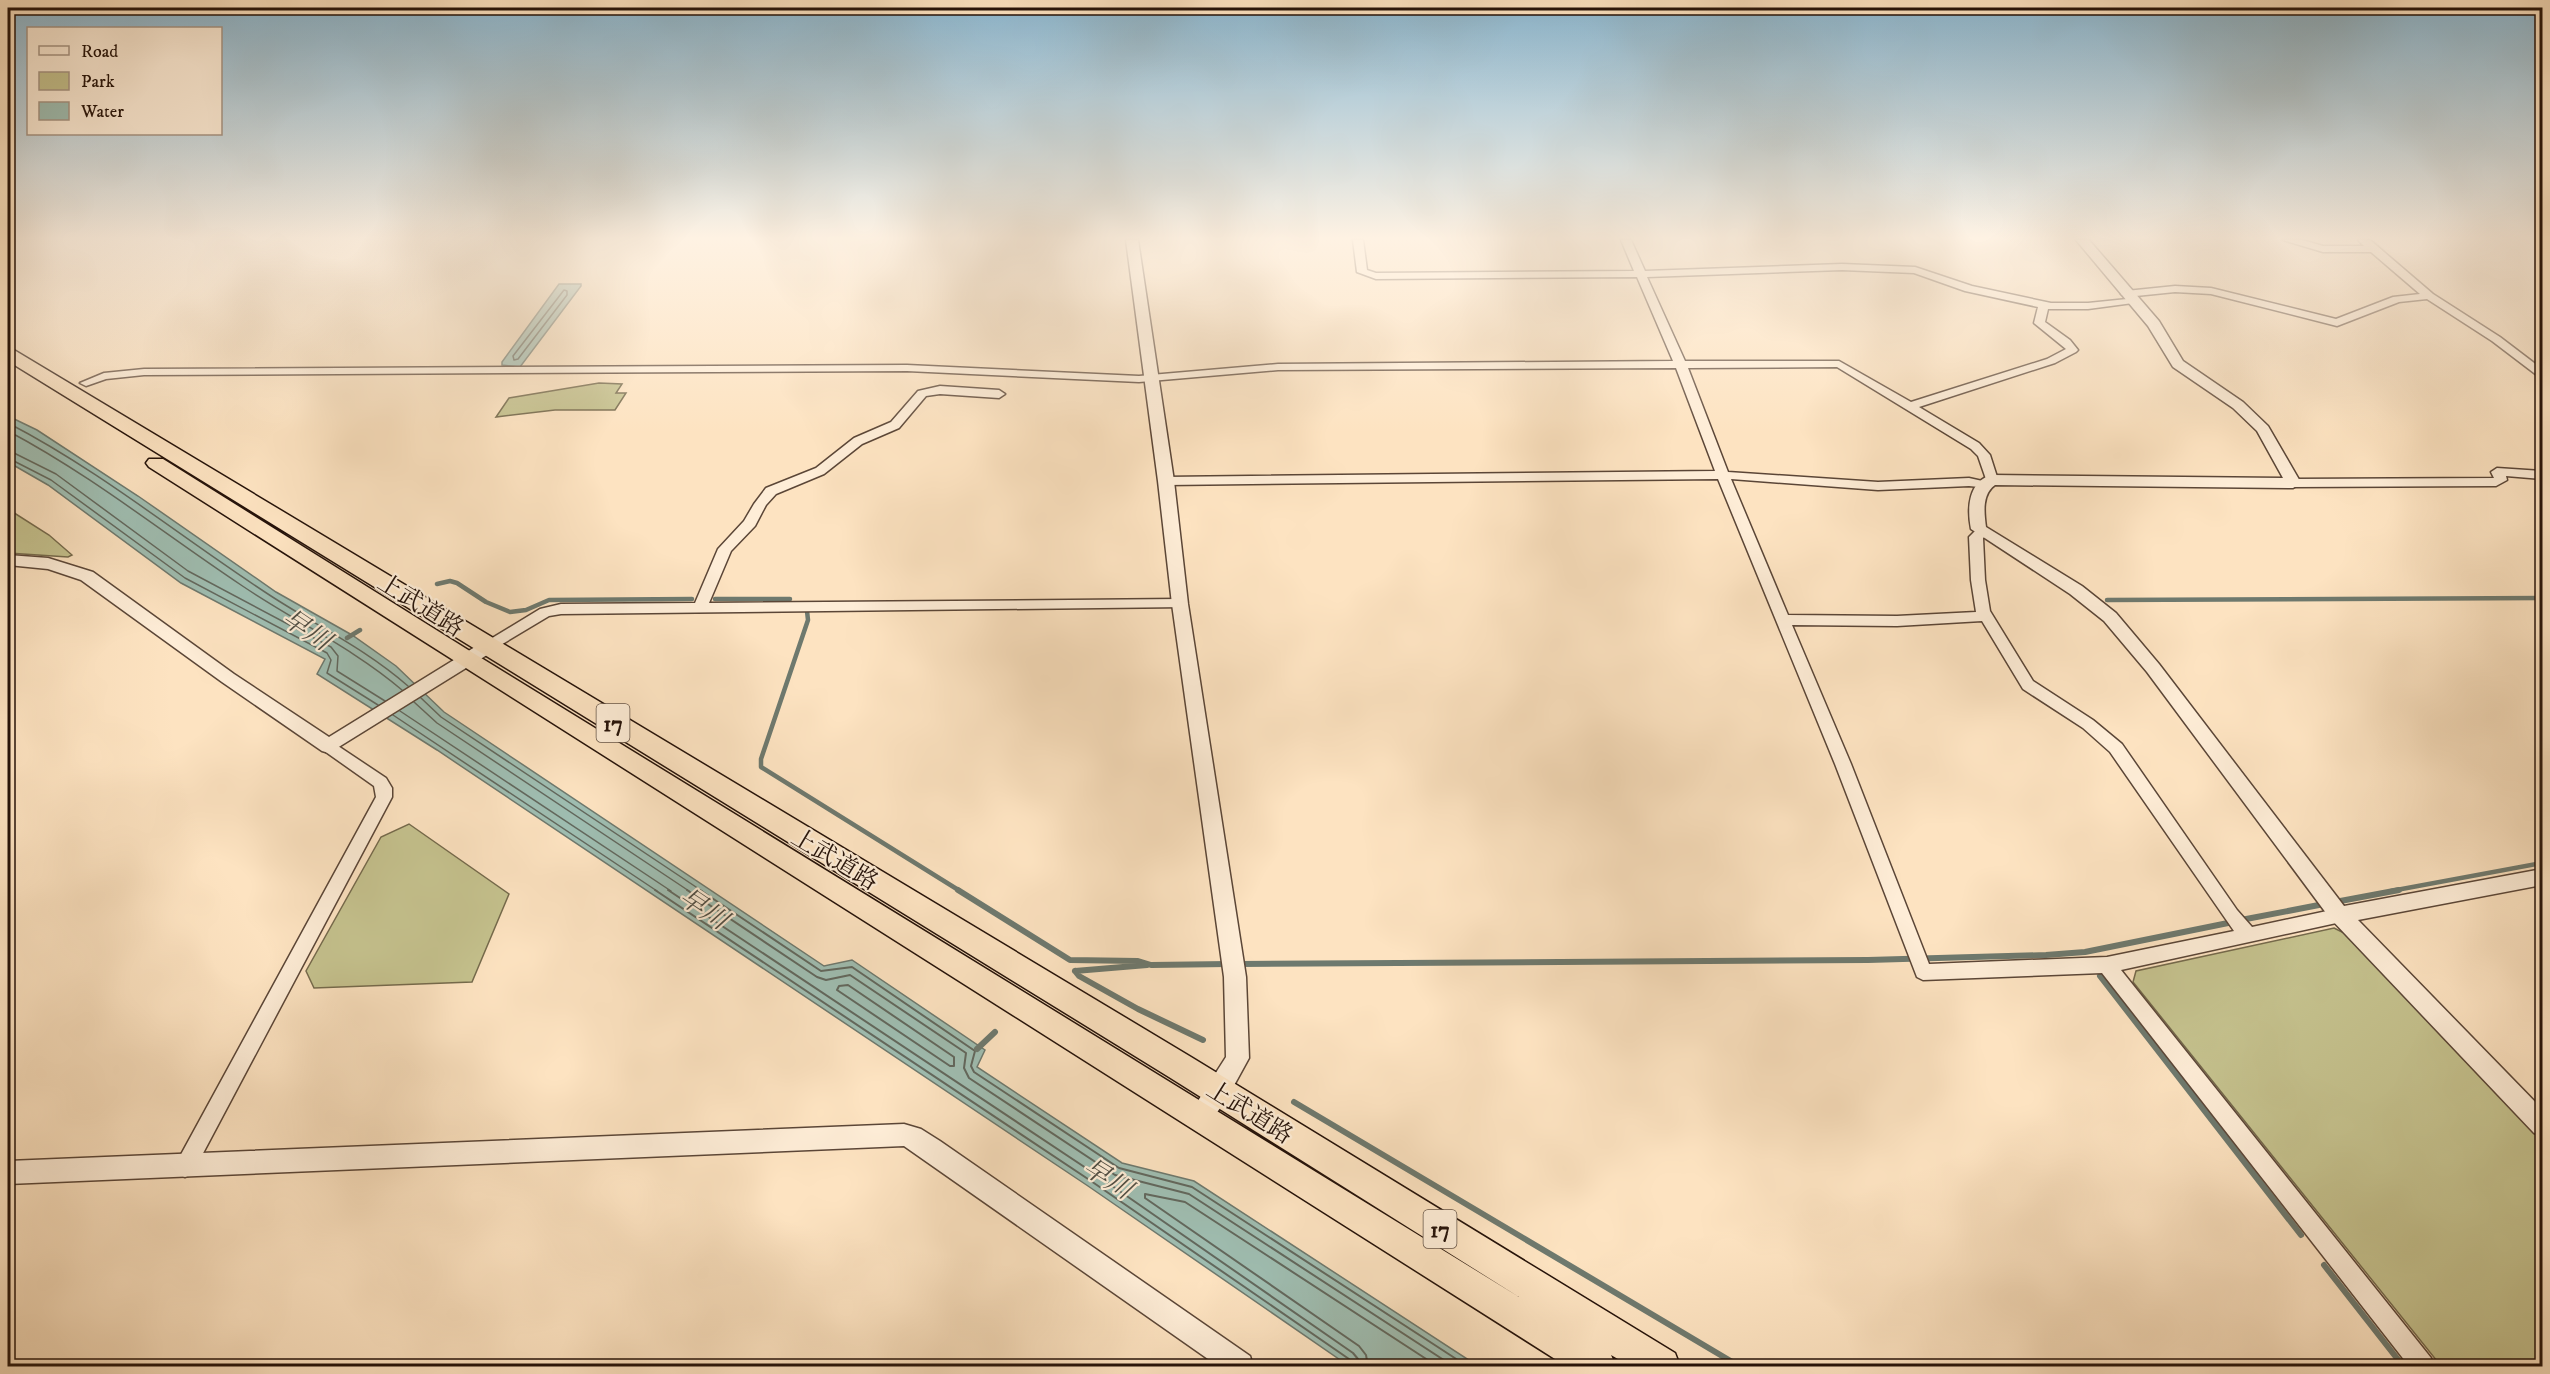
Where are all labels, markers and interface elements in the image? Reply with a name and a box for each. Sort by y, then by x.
legend [27,27,222,135]
text: Road [81,41,118,63]
text: Park [81,71,115,93]
text: Water [80,101,124,123]
street label: 上武道路 [372,568,469,644]
water label: 早川 [275,602,339,660]
road number: 17 [596,704,630,742]
street label: 上武道路 [786,822,883,897]
water label: 早川 [672,881,736,939]
street label: 上武道路 [1201,1075,1298,1151]
water label: 早川 [1076,1151,1141,1209]
road number: 17 [1424,1210,1456,1248]

